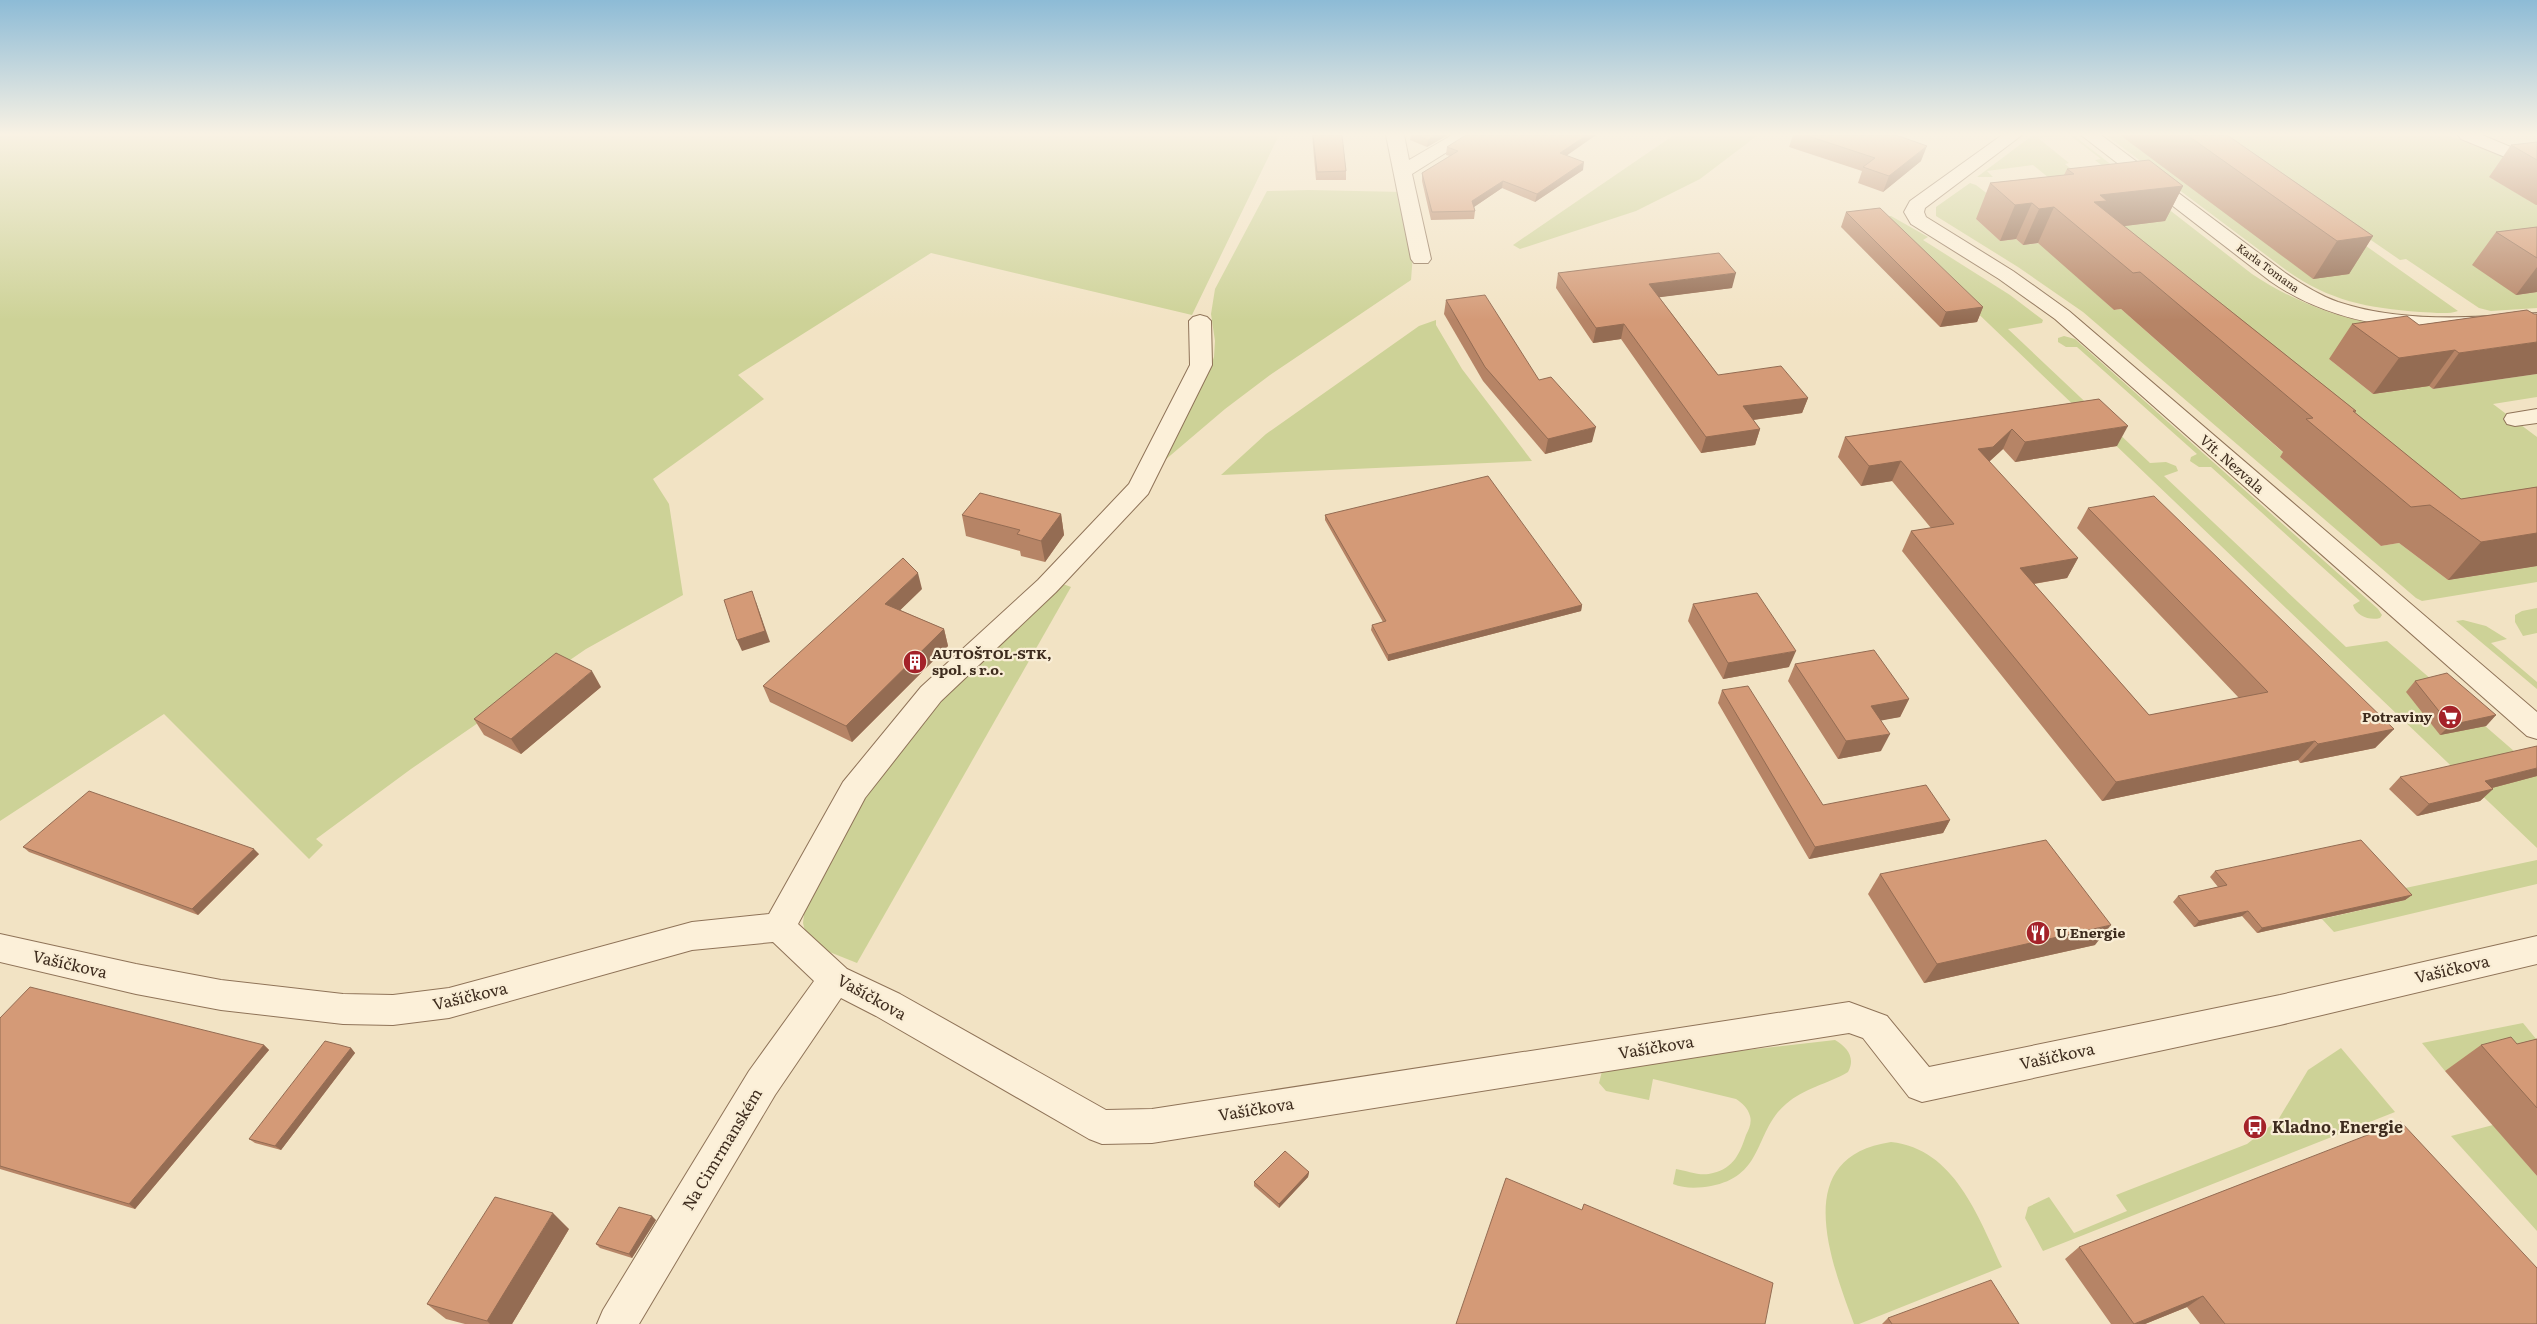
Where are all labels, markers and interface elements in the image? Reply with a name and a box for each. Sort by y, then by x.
street label: Karla Tomana [2234,239,2303,295]
street label: Vít. Nezvala [2196,429,2270,497]
place label: AUTOŠTOL-STK, spol. s r.o. [932,643,1052,679]
building icon: AUTOŠTOL-STK, spol. s r.o. [902,649,928,675]
supermarket icon: Potraviny [2437,704,2463,730]
place label: Potraviny [2362,706,2432,726]
restaurant icon: U Energie [2025,920,2051,946]
place label: U Energie [2056,922,2126,942]
street label: Vašíčkova [30,943,110,983]
street label: Vašíčkova [2412,948,2492,988]
street label: Vašíčkova [833,967,912,1025]
street label: Vašíčkova [430,975,510,1015]
street label: Vašíčkova [1616,1028,1696,1064]
street label: Vašíčkova [2017,1035,2097,1075]
street label: Na Cimrmanském [675,1082,767,1214]
street label: Vašíčkova [1216,1090,1296,1126]
bus stop icon: Kladno, Energie [2242,1114,2268,1140]
place label: Kladno, Energie [2272,1114,2403,1138]

